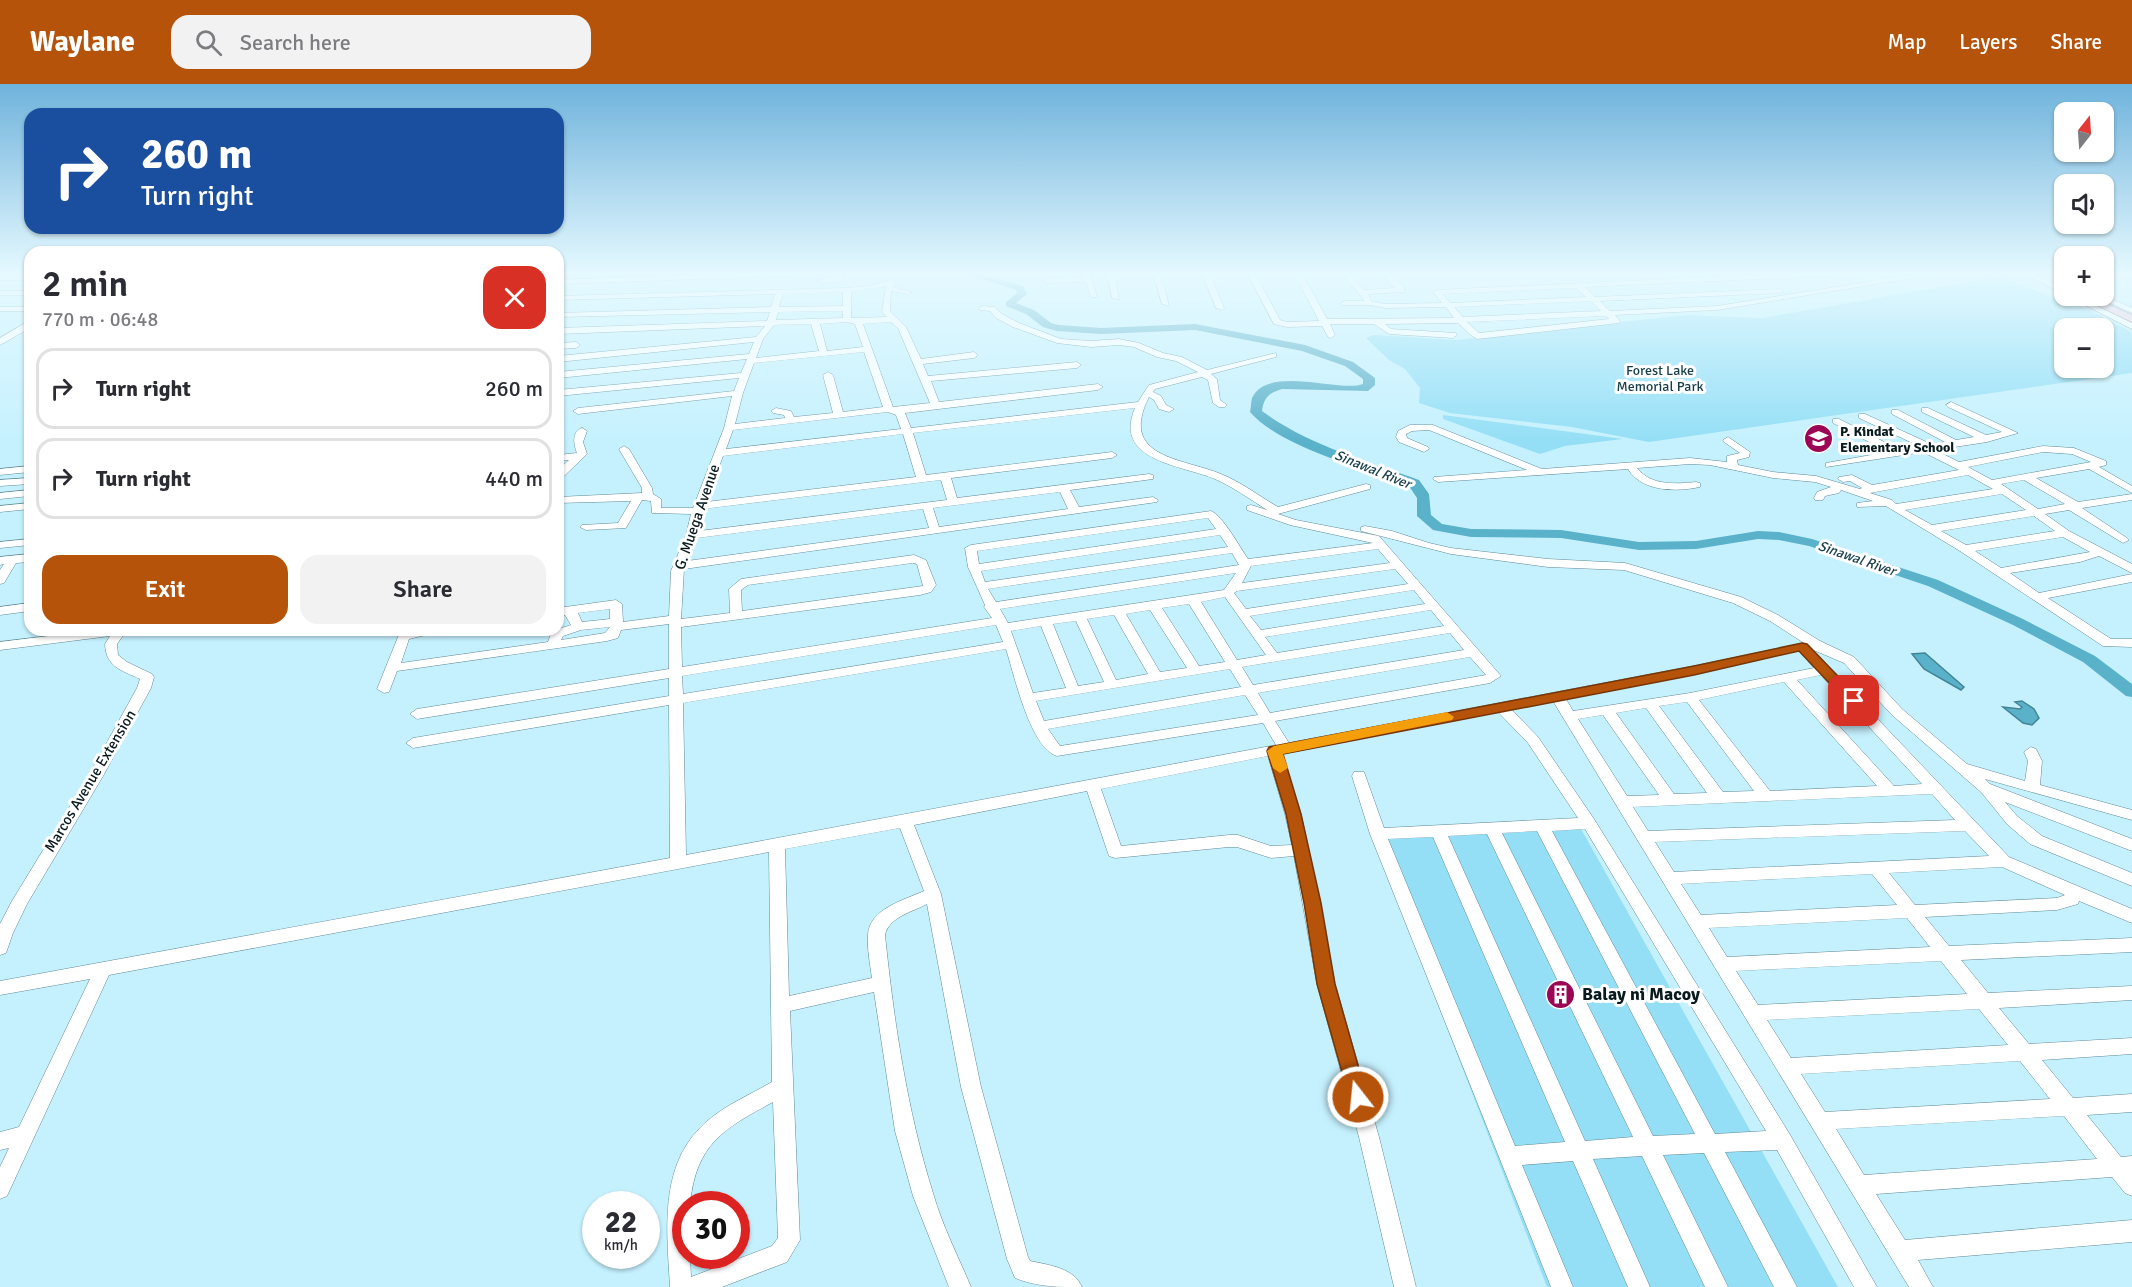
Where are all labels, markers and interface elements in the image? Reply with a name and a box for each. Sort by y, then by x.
search box [171,15,591,69]
text: Waylane [30,25,135,59]
icon: search [192,26,225,59]
text: Search here [240,29,351,56]
text: Map [1888,29,1926,55]
text: Layers [1959,29,2017,55]
text: Share [2050,29,2102,55]
north arrow [2054,102,2114,162]
map controls [2054,102,2114,378]
text: 260 m [141,129,252,180]
icon: right [42,132,120,210]
button: sound [2054,174,2114,234]
text: Turn right [141,180,254,213]
button: + [2054,246,2114,306]
text: 2 min [42,262,128,307]
button: close [483,266,546,329]
text: 770 m · 06:48 [42,307,158,332]
button: − [2054,318,2114,378]
park label: Forest Lake Memorial Park [1616,362,1704,395]
icon: right [45,372,78,405]
text: Turn right [96,375,191,402]
text: 260 m [485,375,543,402]
school or university icon: P. Kindat Elementary School [1803,423,1835,455]
place label: P. Kindat Elementary School [1840,423,1955,456]
water label: Sinawal River [1332,446,1415,493]
icon: right [45,462,78,495]
street label: G. Muega Avenue [671,462,723,572]
text: Turn right [96,465,191,492]
text: 440 m [485,465,543,492]
water label: Sinawal River [1816,537,1900,580]
button: Exit [42,555,288,624]
button: Share [300,555,546,624]
pin [1828,675,1879,726]
icon: arrive [1837,684,1870,717]
street label: Marcos Avenue Extension [40,707,140,855]
building icon: Balay ni Macoy [1545,978,1577,1010]
place label: Balay ni Macoy [1582,983,1700,1005]
position arrow [1326,1065,1390,1129]
speed limit sign: 30 [672,1191,750,1269]
text: 22 [605,1204,637,1241]
text: km/h [604,1236,638,1254]

